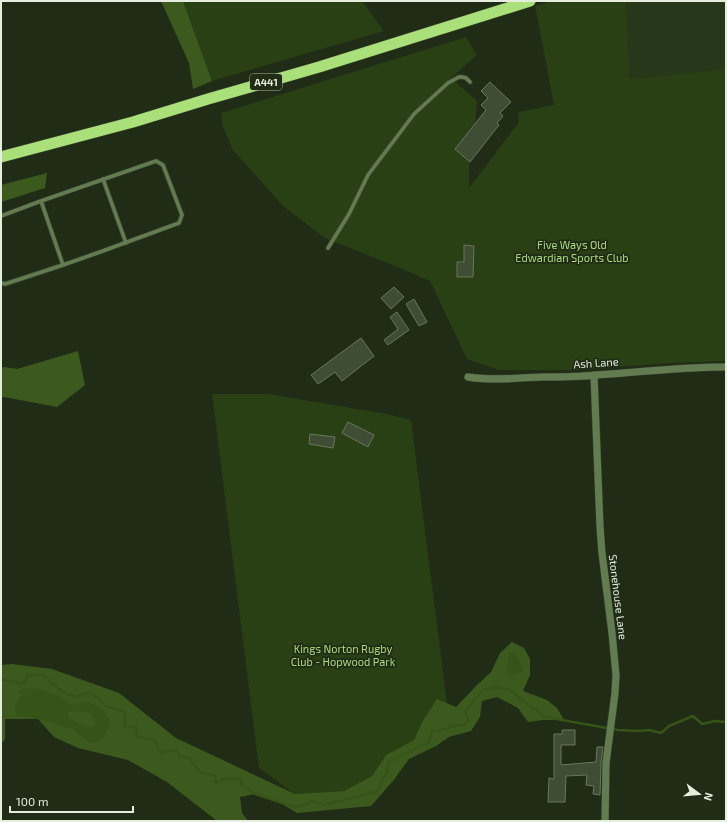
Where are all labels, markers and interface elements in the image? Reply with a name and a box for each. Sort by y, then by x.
road number: A441 [250,74,282,90]
park label: Five Ways Old Edwardian Sports Club [515,238,629,264]
street label: Ash Lane [573,354,619,371]
street label: Stonehouse Lane [607,554,630,640]
park label: Kings Norton Rugby Club - Hopwood Park [291,642,396,668]
north arrow [679,774,719,814]
scale bar [10,788,133,814]
text: N [702,791,716,803]
text: 100 m [16,794,48,808]

